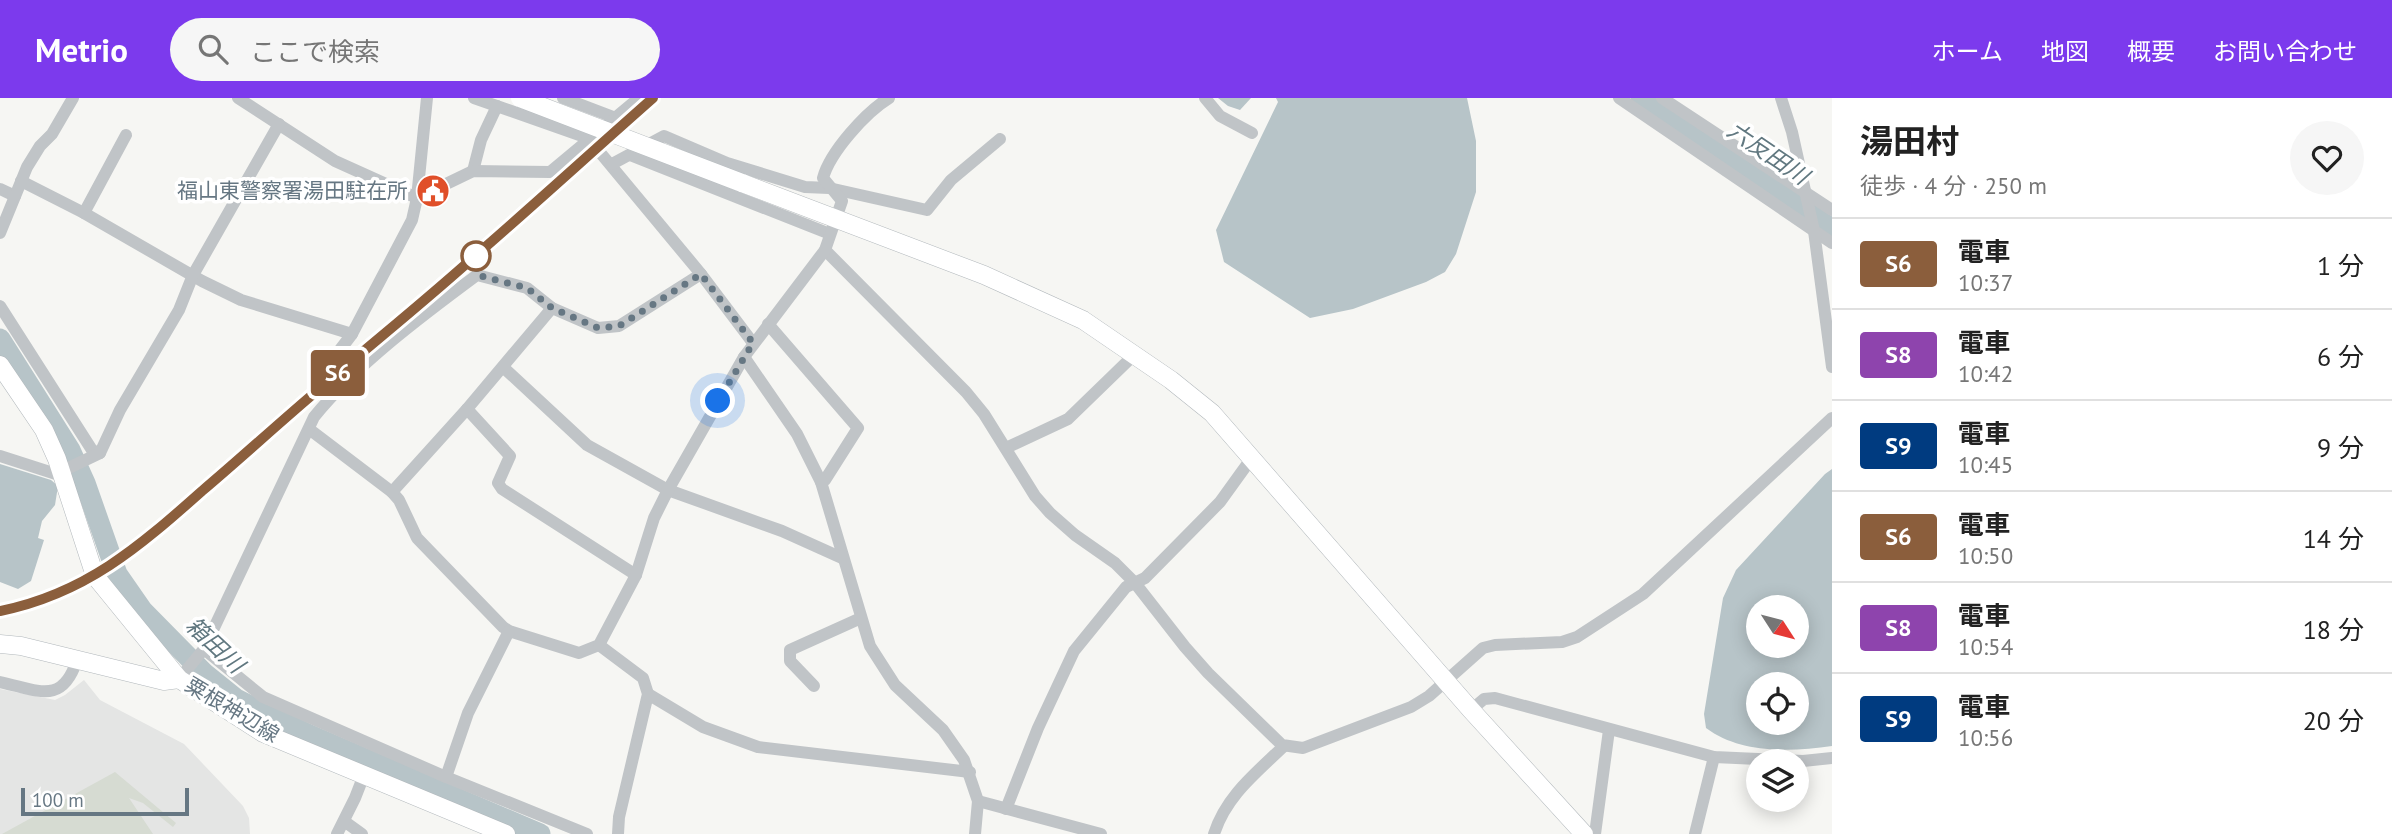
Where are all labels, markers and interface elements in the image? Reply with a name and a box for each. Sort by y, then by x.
search box [170,18,660,81]
text: Metrio [35,28,128,71]
icon: search [194,30,232,68]
text: ここで検索 [250,35,380,68]
text: ホーム [1932,36,2003,67]
text: 地図 [2041,36,2089,67]
text: 概要 [2127,36,2175,67]
text: お問い合わせ [2213,36,2357,67]
water label: 六反田川 [1722,115,1817,192]
text: 湯田村 [1860,119,1959,162]
button: heart [2290,121,2364,195]
text: 徒歩 · 4 分 · 250 m [1860,171,2047,200]
public building icon: 福山東警察署湯田駐在所 [414,172,452,210]
place label: 福山東警察署湯田駐在所 [177,177,408,204]
text: 電車 [1958,235,2010,268]
unlabelled marker [461,241,491,271]
text: S6 [1885,248,1912,279]
text: 1 分 [2317,249,2364,282]
text: 10:37 [1958,268,2013,297]
text: 電車 [1958,326,2010,359]
text: S8 [1885,339,1912,370]
text: 6 分 [2317,340,2364,373]
line badge: S6 [306,350,370,396]
text: S6 [325,357,351,388]
text: 10:42 [1958,359,2013,388]
your location [700,383,735,418]
text: 電車 [1958,417,2010,450]
text: S9 [1885,430,1912,461]
text: 9 分 [2317,431,2364,464]
text: 10:45 [1958,450,2013,479]
text: 電車 [1958,508,2010,541]
text: S6 [1885,521,1912,552]
text: 14 分 [2303,522,2364,555]
text: 10:50 [1958,541,2013,570]
north arrow [1746,595,1810,658]
map controls [1746,595,1809,812]
text: 電車 [1958,599,2010,632]
water label: 箱田川 [180,611,253,681]
text: S8 [1885,612,1912,643]
text: 18 分 [2303,613,2364,646]
text: 10:54 [1958,632,2013,661]
street label: 粟根神辺線 [180,671,284,748]
button: locate [1746,672,1809,735]
text: 電車 [1958,690,2010,723]
text: S9 [1885,703,1912,734]
text: 20 分 [2303,704,2364,737]
text: 10:56 [1958,723,2013,752]
button: layers [1746,749,1809,812]
scale bar [21,785,189,817]
text: 100 m [32,788,84,812]

